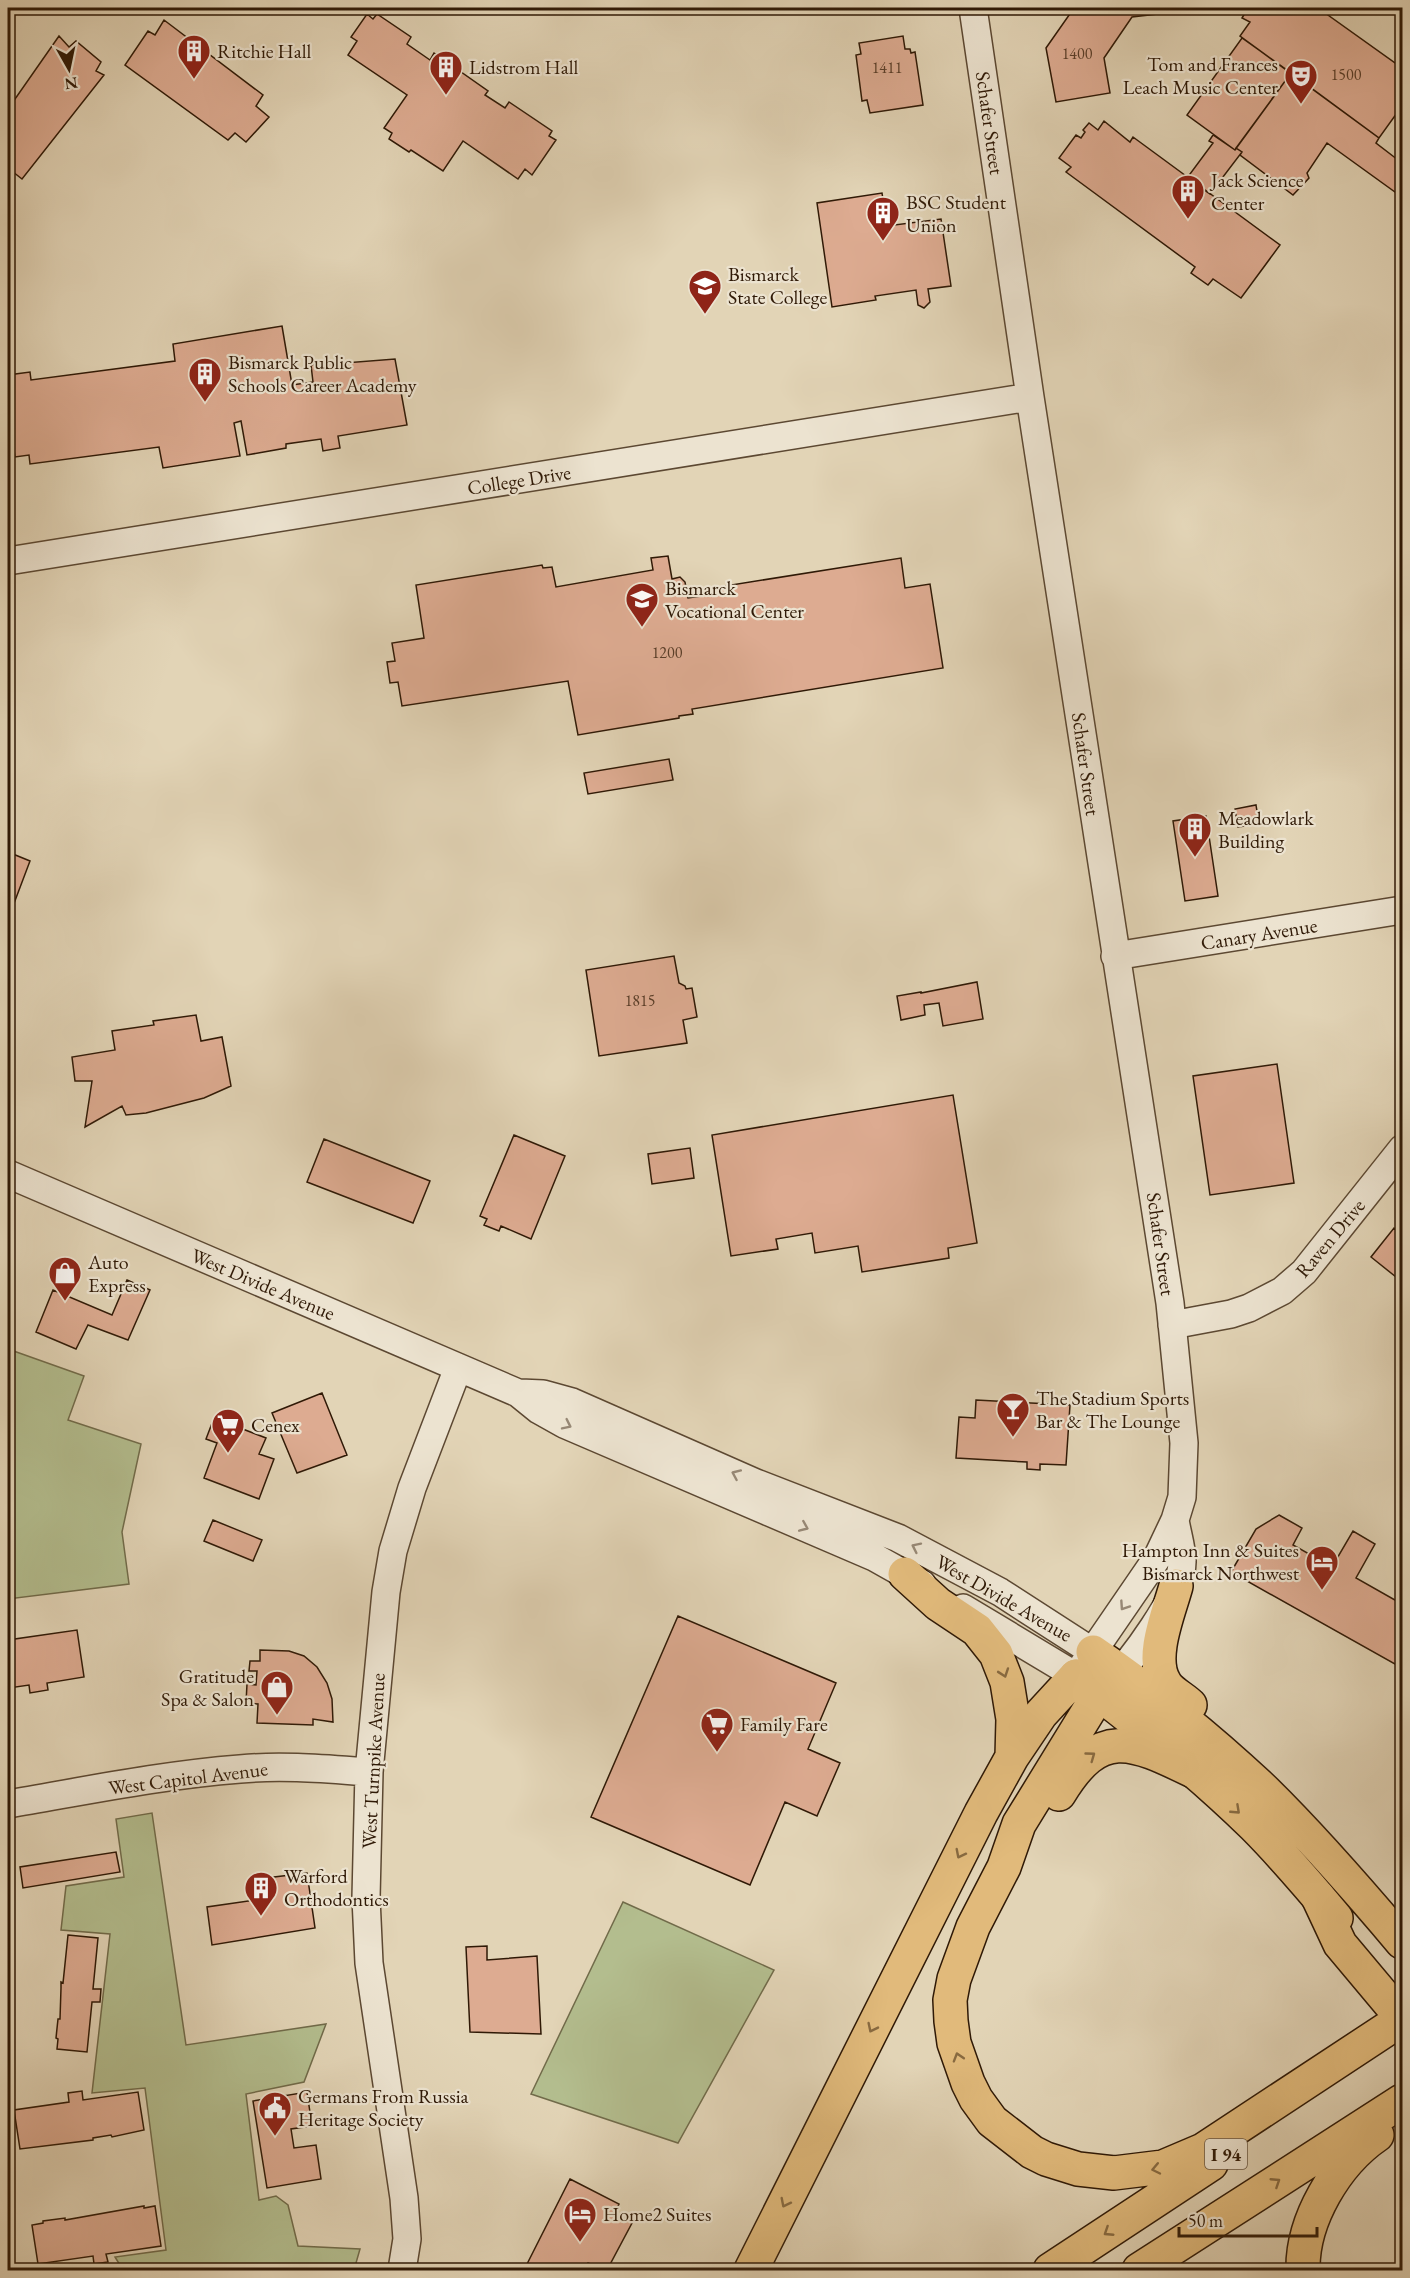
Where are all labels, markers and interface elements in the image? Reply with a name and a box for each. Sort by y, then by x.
building icon: Ritchie Hall [176,33,212,80]
place label: Ritchie Hall [217,38,312,64]
north arrow [39,39,99,99]
house number: 1400 [1062,43,1093,64]
building icon: Lidstrom Hall [428,49,464,96]
place label: Tom and Frances Leach Music Center [1123,51,1278,100]
place label: Lidstrom Hall [469,54,579,80]
house number: 1411 [872,57,902,78]
theatre icon: Tom and Frances Leach Music Center [1283,58,1319,105]
house number: 1500 [1331,64,1362,85]
street label: Schafer Street [970,70,1010,177]
text: N [63,72,79,95]
place label: Jack Science Center [1209,167,1304,216]
building icon: Jack Science Center [1170,173,1206,220]
place label: BSC Student Union [906,189,1007,238]
building icon: BSC Student Union [865,195,901,242]
place label: Bismarck State College [728,261,828,310]
school or university icon: Bismarck State College [687,268,723,315]
place label: Bismarck Public Schools Career Academy [228,349,417,398]
building icon: Bismarck Public Schools Career Academy [187,356,223,403]
street label: College Drive [465,459,573,501]
place label: Bismarck Vocational Center [665,575,804,624]
school or university icon: Bismarck Vocational Center [624,581,660,628]
house number: 1200 [652,642,683,663]
street label: Schafer Street [1066,711,1106,818]
place label: Meadowlark Building [1218,805,1314,854]
building icon: Meadowlark Building [1177,811,1213,858]
street label: Canary Avenue [1199,912,1319,956]
house number: 1815 [625,990,655,1011]
street label: Schafer Street [1141,1191,1181,1298]
street label: Raven Drive [1289,1193,1371,1283]
street label: West Divide Avenue [187,1242,339,1326]
place label: Auto Express [87,1249,146,1298]
shop icon: Auto Express [47,1255,83,1302]
place label: The Stadium Sports Bar & The Lounge [1036,1385,1189,1434]
bar icon: The Stadium Sports Bar & The Lounge [995,1391,1031,1438]
supermarket icon: Cenex [210,1407,246,1454]
place label: Cenex [251,1412,300,1438]
one-way arrow [560,1418,571,1430]
one-way arrow [731,1469,742,1481]
one-way arrow [797,1520,808,1532]
place label: Hampton Inn & Suites Bismarck Northwest [1122,1537,1300,1586]
one-way arrow [911,1543,922,1555]
hotel icon: Hampton Inn & Suites Bismarck Northwest [1304,1544,1340,1591]
street label: West Divide Avenue [931,1548,1077,1648]
one-way arrow [1120,1600,1131,1611]
place label: Gratitude Spa & Salon [161,1663,254,1712]
one-way arrow [997,1667,1010,1678]
shop icon: Gratitude Spa & Salon [259,1669,295,1716]
street label: West Turnpike Avenue [355,1672,391,1850]
supermarket icon: Family Fare [699,1706,735,1753]
place label: Family Fare [740,1711,828,1737]
one-way arrow [1085,1752,1096,1763]
street label: West Capitol Avenue [107,1755,269,1801]
one-way arrow [1230,1803,1240,1814]
one-way arrow [956,1848,967,1858]
place label: Warford Orthodontics [284,1863,389,1912]
building icon: Warford Orthodontics [243,1870,279,1917]
one-way arrow [868,2022,880,2033]
one-way arrow [953,2052,966,2063]
place label: Germans From Russia Heritage Society [298,2083,469,2132]
public building icon: Germans From Russia Heritage Society [257,2090,293,2137]
road number: I 94 [1205,2139,1247,2169]
one-way arrow [1151,2162,1161,2175]
one-way arrow [1269,2178,1280,2189]
hotel icon: Home2 Suites [562,2196,598,2243]
one-way arrow [781,2196,792,2207]
scale bar [1179,2200,1317,2238]
place label: Home2 Suites [603,2201,711,2227]
text: 50 m [1188,2209,1223,2232]
one-way arrow [1104,2225,1115,2236]

